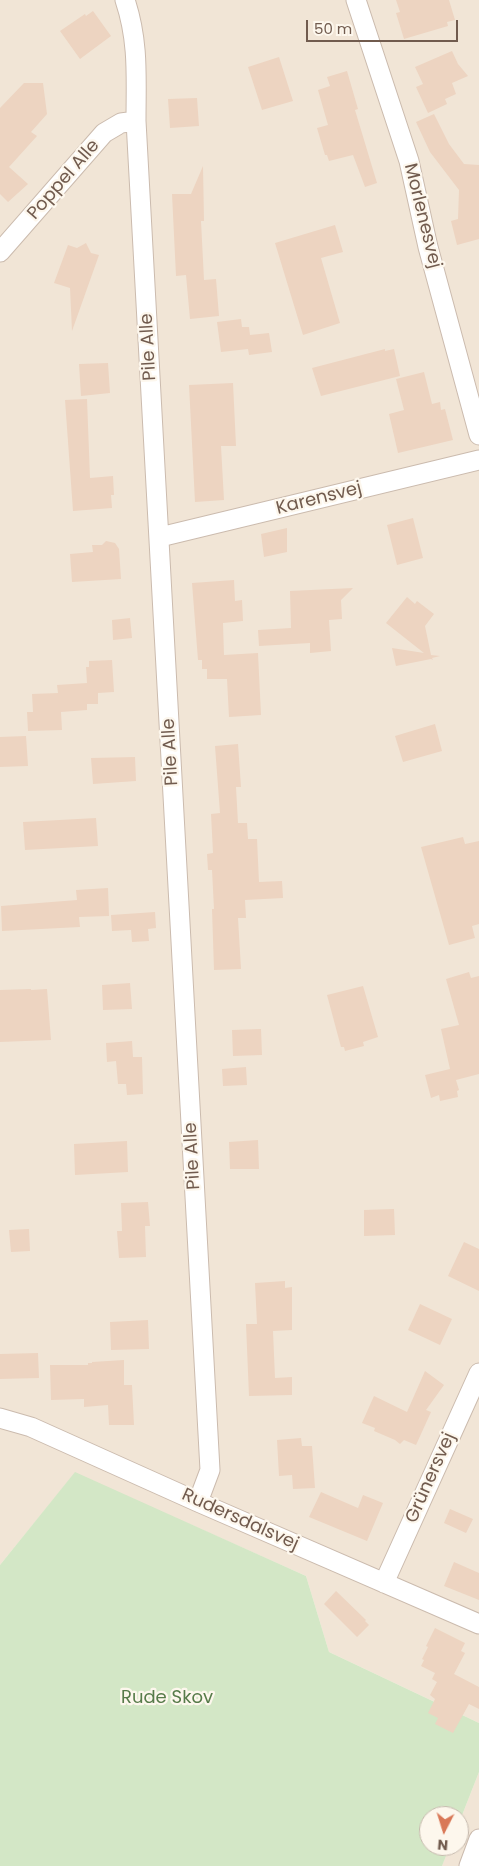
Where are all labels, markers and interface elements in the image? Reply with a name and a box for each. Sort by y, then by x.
scale bar [309,10,462,42]
text: 50 m [314,18,352,39]
street label: Poppel Alle [23,136,105,224]
street label: Morlenesvej [399,161,445,271]
street label: Pile Alle [136,313,162,381]
street label: Karensvej [274,478,364,520]
street label: Pile Alle [158,718,184,786]
street label: Pile Alle [180,1122,206,1190]
street label: Grünersvej [401,1429,461,1527]
street label: Rudersdalsvej [178,1485,302,1555]
park label: Rude Skov [121,1687,213,1709]
north arrow [419,1806,469,1856]
text: N [437,1835,449,1855]

